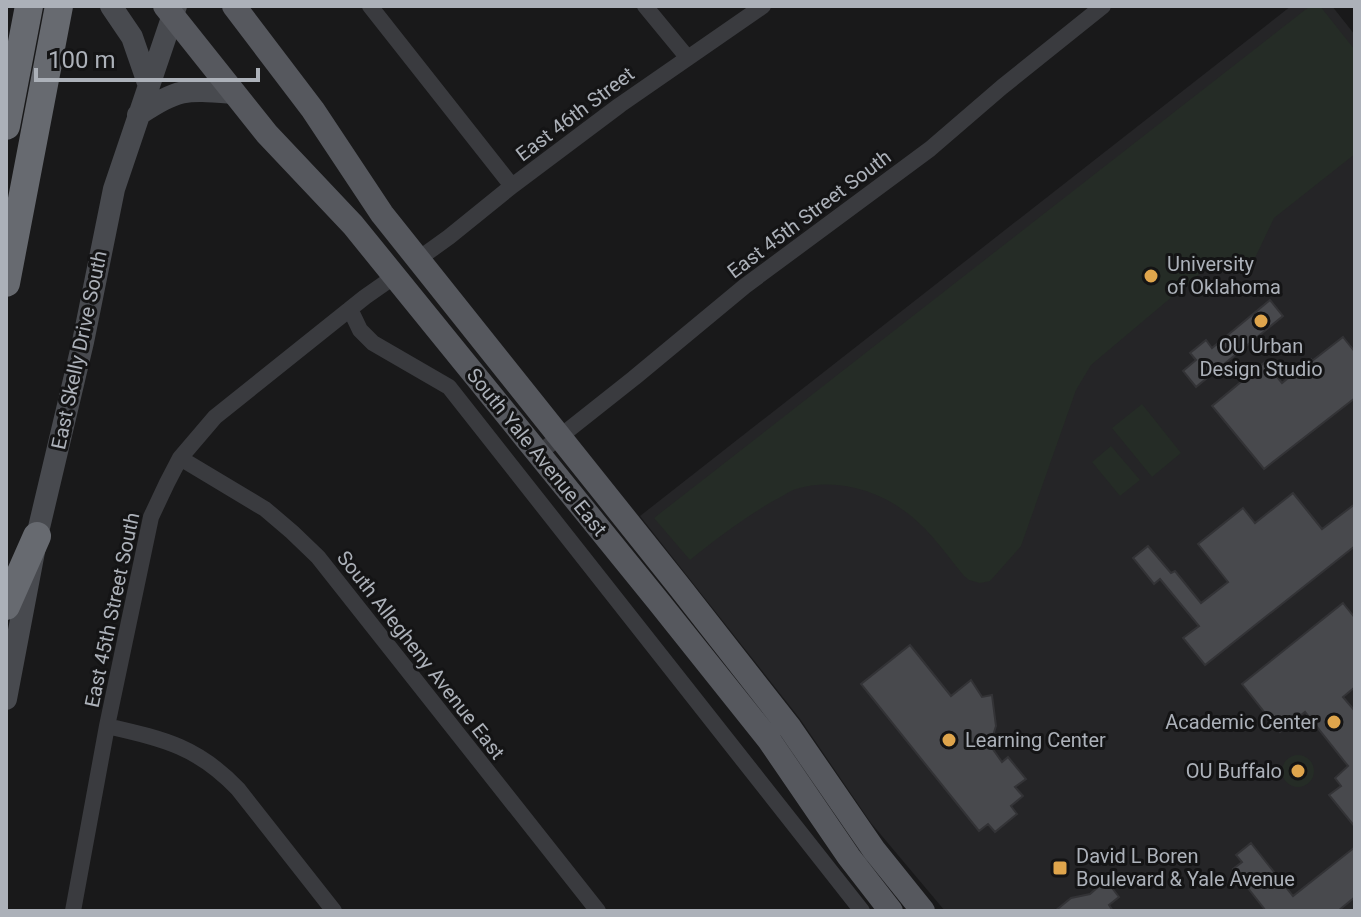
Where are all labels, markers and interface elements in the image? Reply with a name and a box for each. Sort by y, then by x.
scale bar [36,32,258,82]
text: 100 m [48,46,115,74]
street label: East 46th Street [511,62,639,166]
street label: East 45th Street South [722,145,896,283]
street label: East Skelly Drive South [46,249,112,451]
place label: University of Oklahoma [1167,252,1281,299]
marker: University of Oklahoma [1142,267,1160,285]
marker: OU Urban Design Studio [1252,312,1270,330]
place label: OU Urban Design Studio [1199,334,1323,381]
street label: South Yale Avenue East [462,363,612,541]
street label: East 45th Street South [80,510,144,710]
street label: South Allegheny Avenue East [332,546,510,764]
place label: Academic Center [1165,710,1318,734]
marker: Academic Center [1325,713,1343,731]
place label: Learning Center [965,728,1106,752]
marker: Learning Center [940,731,958,749]
place label: OU Buffalo [1186,759,1282,783]
marker: OU Buffalo [1289,762,1307,780]
place label: David L Boren Boulevard & Yale Avenue [1076,844,1295,891]
marker: David L Boren Boulevard & Yale Avenue [1051,859,1069,877]

